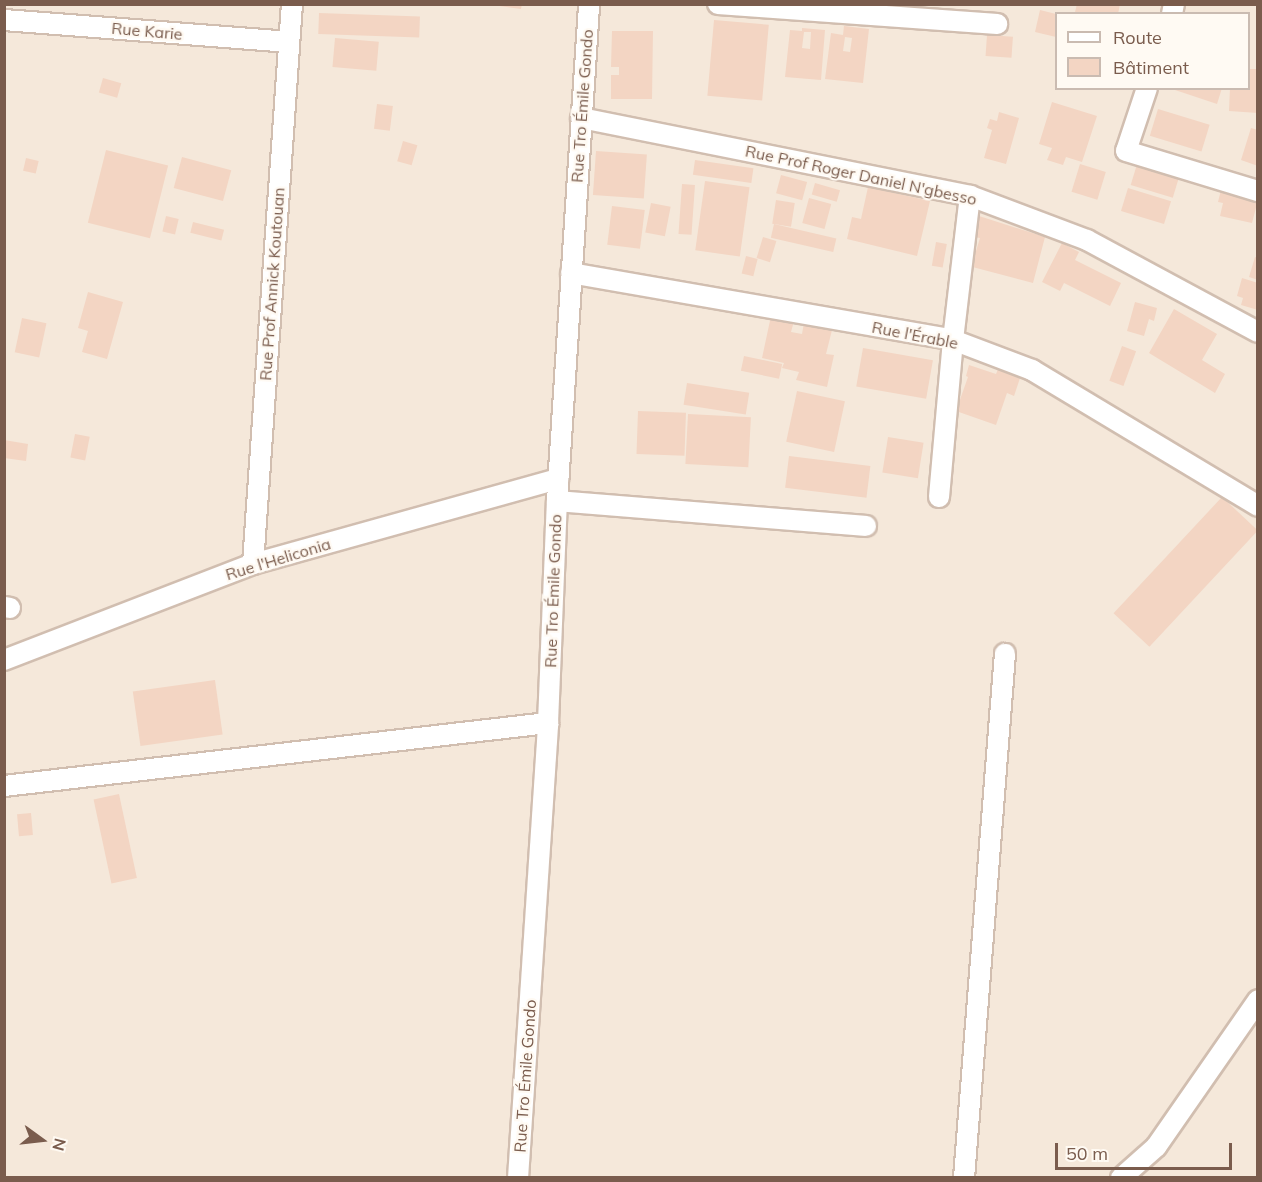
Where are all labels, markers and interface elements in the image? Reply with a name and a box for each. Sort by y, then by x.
legend [1055,12,1250,90]
street label: Rue Karie [111,18,183,44]
text: Route [1113,26,1162,49]
street label: Rue Tro Émile Gondo [567,29,597,183]
text: Bâtiment [1113,56,1189,79]
street label: Rue Prof Roger Daniel N'gbesso [744,141,978,209]
street label: Rue Prof Annick Koutouan [256,187,288,381]
street label: Rue l'Érable [870,317,960,353]
street label: Rue Tro Émile Gondo [541,514,565,668]
street label: Rue l'Heliconia [223,534,333,584]
street label: Rue Tro Émile Gondo [510,999,540,1153]
north arrow [12,1110,72,1170]
scale bar [1058,1131,1235,1169]
text: N [48,1136,71,1153]
text: 50 m [1066,1142,1108,1165]

